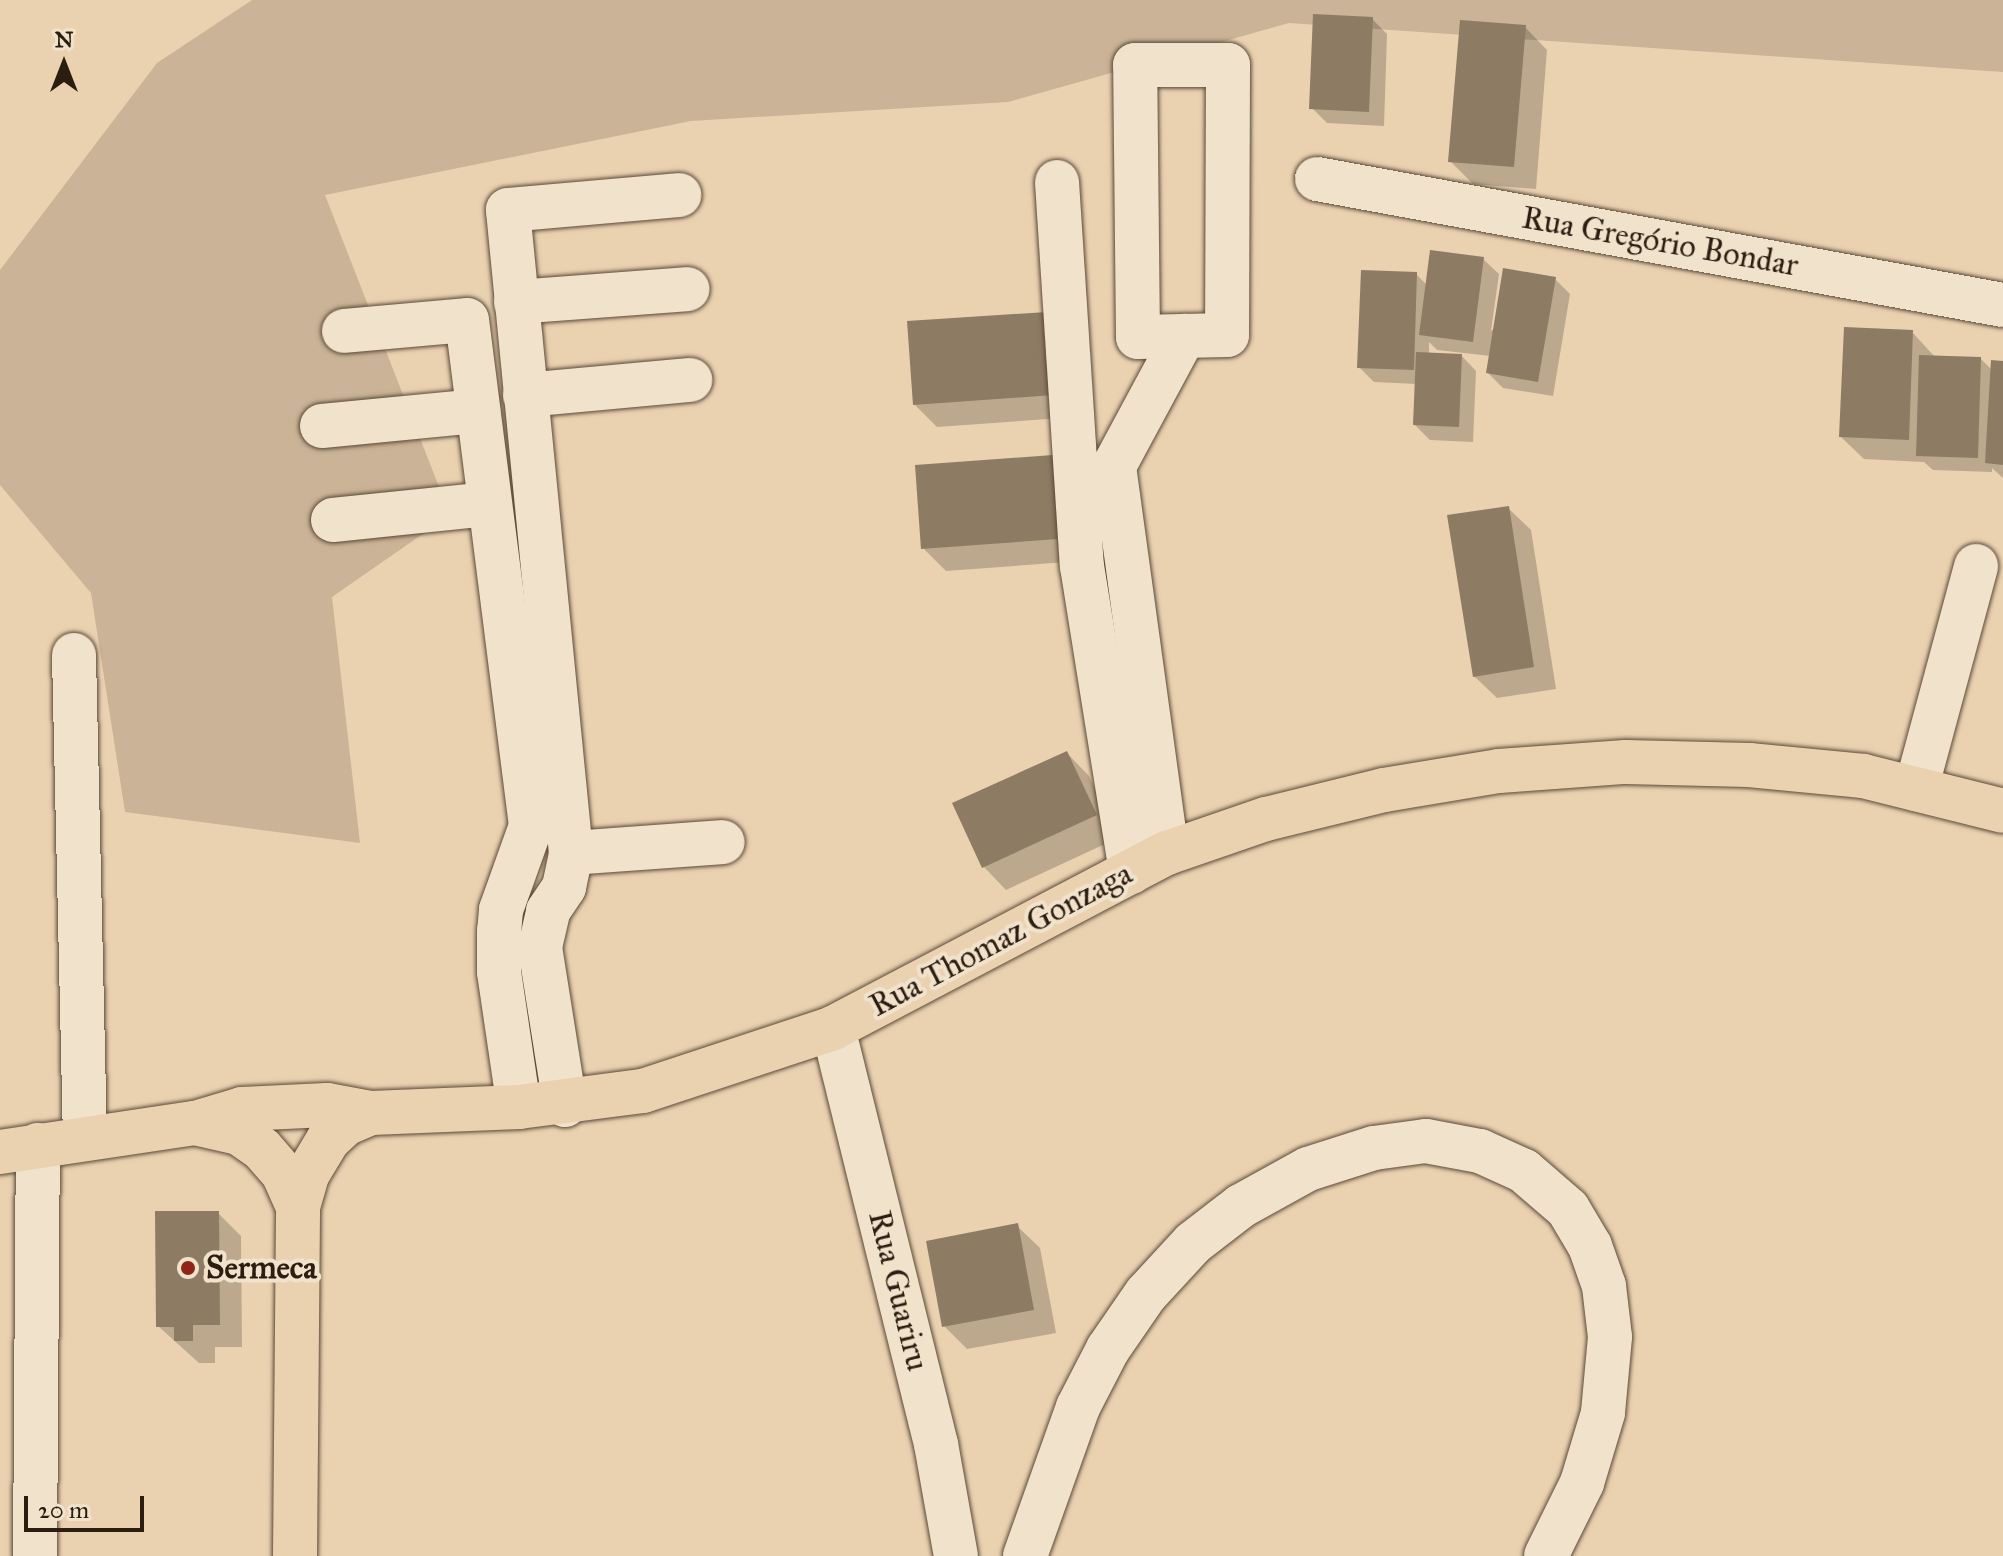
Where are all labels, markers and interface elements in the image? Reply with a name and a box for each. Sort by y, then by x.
north arrow [24,24,104,104]
text: N [55,26,73,53]
street label: Rua Gregório Bondar [1519,199,1801,285]
street label: Rua Thomaz Gonzaga [863,855,1139,1025]
street label: Rua Guariru [860,1207,936,1375]
place label: Sermeca [206,1249,317,1287]
marker: Sermeca [177,1257,199,1279]
scale bar [28,1480,148,1530]
text: 20 m [38,1495,89,1525]

